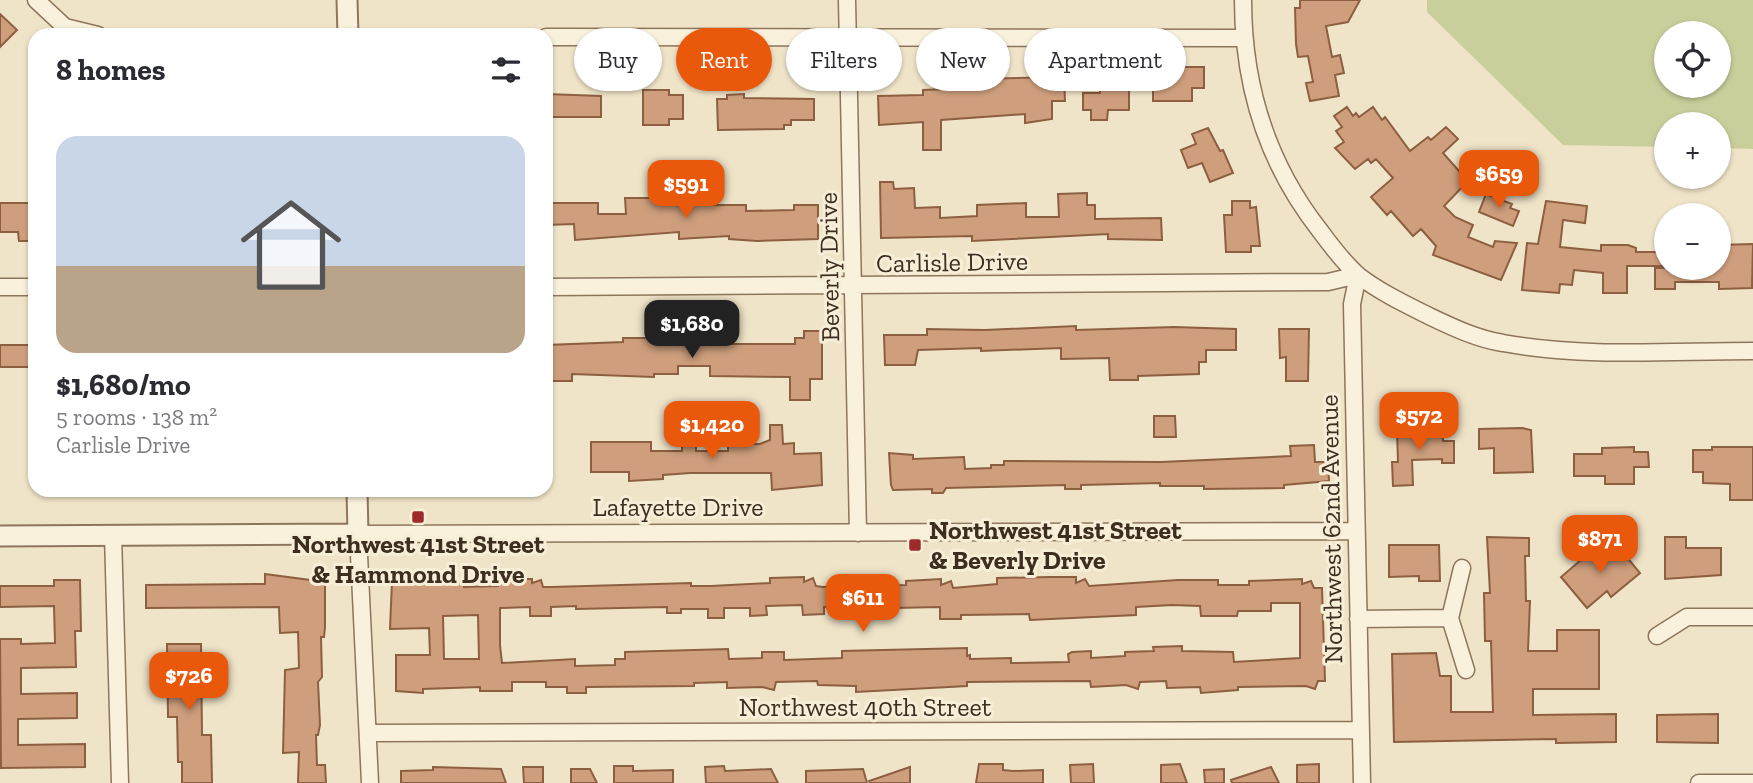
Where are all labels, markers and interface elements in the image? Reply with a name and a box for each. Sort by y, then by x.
map controls [1654,21,1731,280]
button: locate [1654,21,1731,98]
chip: Buy [574,28,662,91]
chip: Rent [676,28,772,91]
chip: Filters [786,28,902,91]
chip: New [916,28,1010,91]
chip: Apartment [1024,28,1186,91]
icon: filters [487,51,525,89]
text: 8 homes [56,52,165,88]
button: + [1654,112,1731,189]
pin: $659 [1458,150,1540,210]
text: $659 [1475,159,1523,187]
pin: $591 [645,160,727,220]
text: $591 [664,169,708,197]
icon: home [228,182,354,308]
street label: Beverly Drive [812,192,846,342]
button: − [1654,203,1731,280]
street label: Carlisle Drive [876,245,1028,279]
pin: $1,680 [635,300,749,360]
text: $1,680 [660,309,724,337]
text: $1,680/mo [56,367,191,403]
pin: $572 [1378,392,1460,452]
street label: Northwest 62nd Avenue [1313,394,1349,664]
text: $572 [1395,401,1443,429]
pin: $1,420 [655,402,769,461]
text: 5 rooms · 138 m² [56,403,217,431]
text: $1,420 [680,410,744,438]
text: Carlisle Drive [56,431,190,459]
street label: Lafayette Drive [593,491,763,523]
marker: Northwest 41st Street & Hammond Drive [410,509,426,525]
place label: Northwest 41st Street & Beverly Drive [929,514,1182,576]
pin: $871 [1559,516,1641,575]
text: $871 [1578,524,1622,552]
place label: Northwest 41st Street & Hammond Drive [292,528,545,590]
marker: Northwest 41st Street & Beverly Drive [907,537,923,553]
pin: $611 [822,574,904,634]
text: $611 [842,583,884,611]
pin: $726 [148,652,230,712]
text: $726 [165,661,213,689]
street label: Northwest 40th Street [739,691,992,723]

